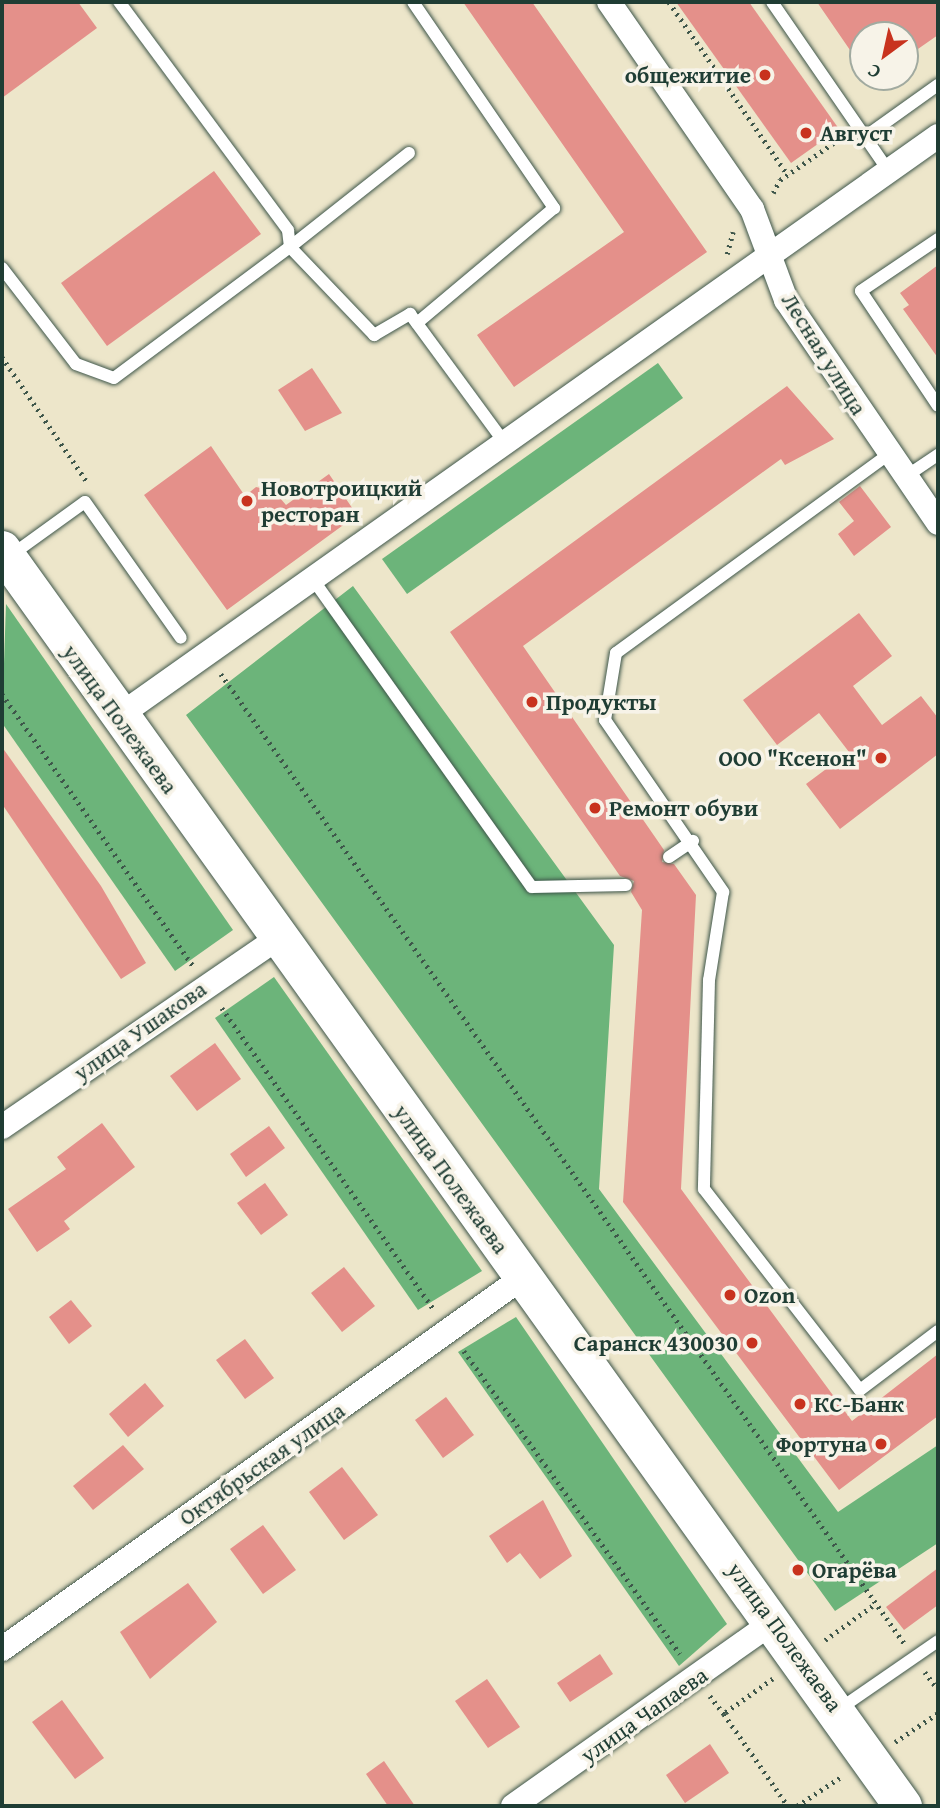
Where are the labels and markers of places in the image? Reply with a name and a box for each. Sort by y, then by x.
place label: общежитие [625,61,751,89]
marker: общежитие [757,67,773,83]
place label: Август [820,119,892,147]
marker: Август [798,125,814,141]
place label: Новотроицкий ресторан [261,474,422,528]
marker: Новотроицкий ресторан [239,493,255,509]
place label: Продукты [546,688,656,716]
marker: Продукты [524,694,540,710]
place label: ООО "Ксенон" [719,744,867,772]
marker: ООО "Ксенон" [873,750,889,766]
place label: Ремонт обуви [609,794,758,822]
marker: Ремонт обуви [587,800,603,816]
place label: Ozon [744,1281,795,1309]
marker: Ozon [722,1287,738,1303]
place label: Саранск 430030 [574,1329,738,1357]
marker: Саранск 430030 [744,1335,760,1351]
place label: КС-Банк [814,1390,904,1418]
marker: КС-Банк [792,1396,808,1412]
place label: Фортуна [776,1430,867,1458]
marker: Фортуна [873,1436,889,1452]
place label: Огарёва [812,1556,897,1584]
marker: Огарёва [790,1562,806,1578]

